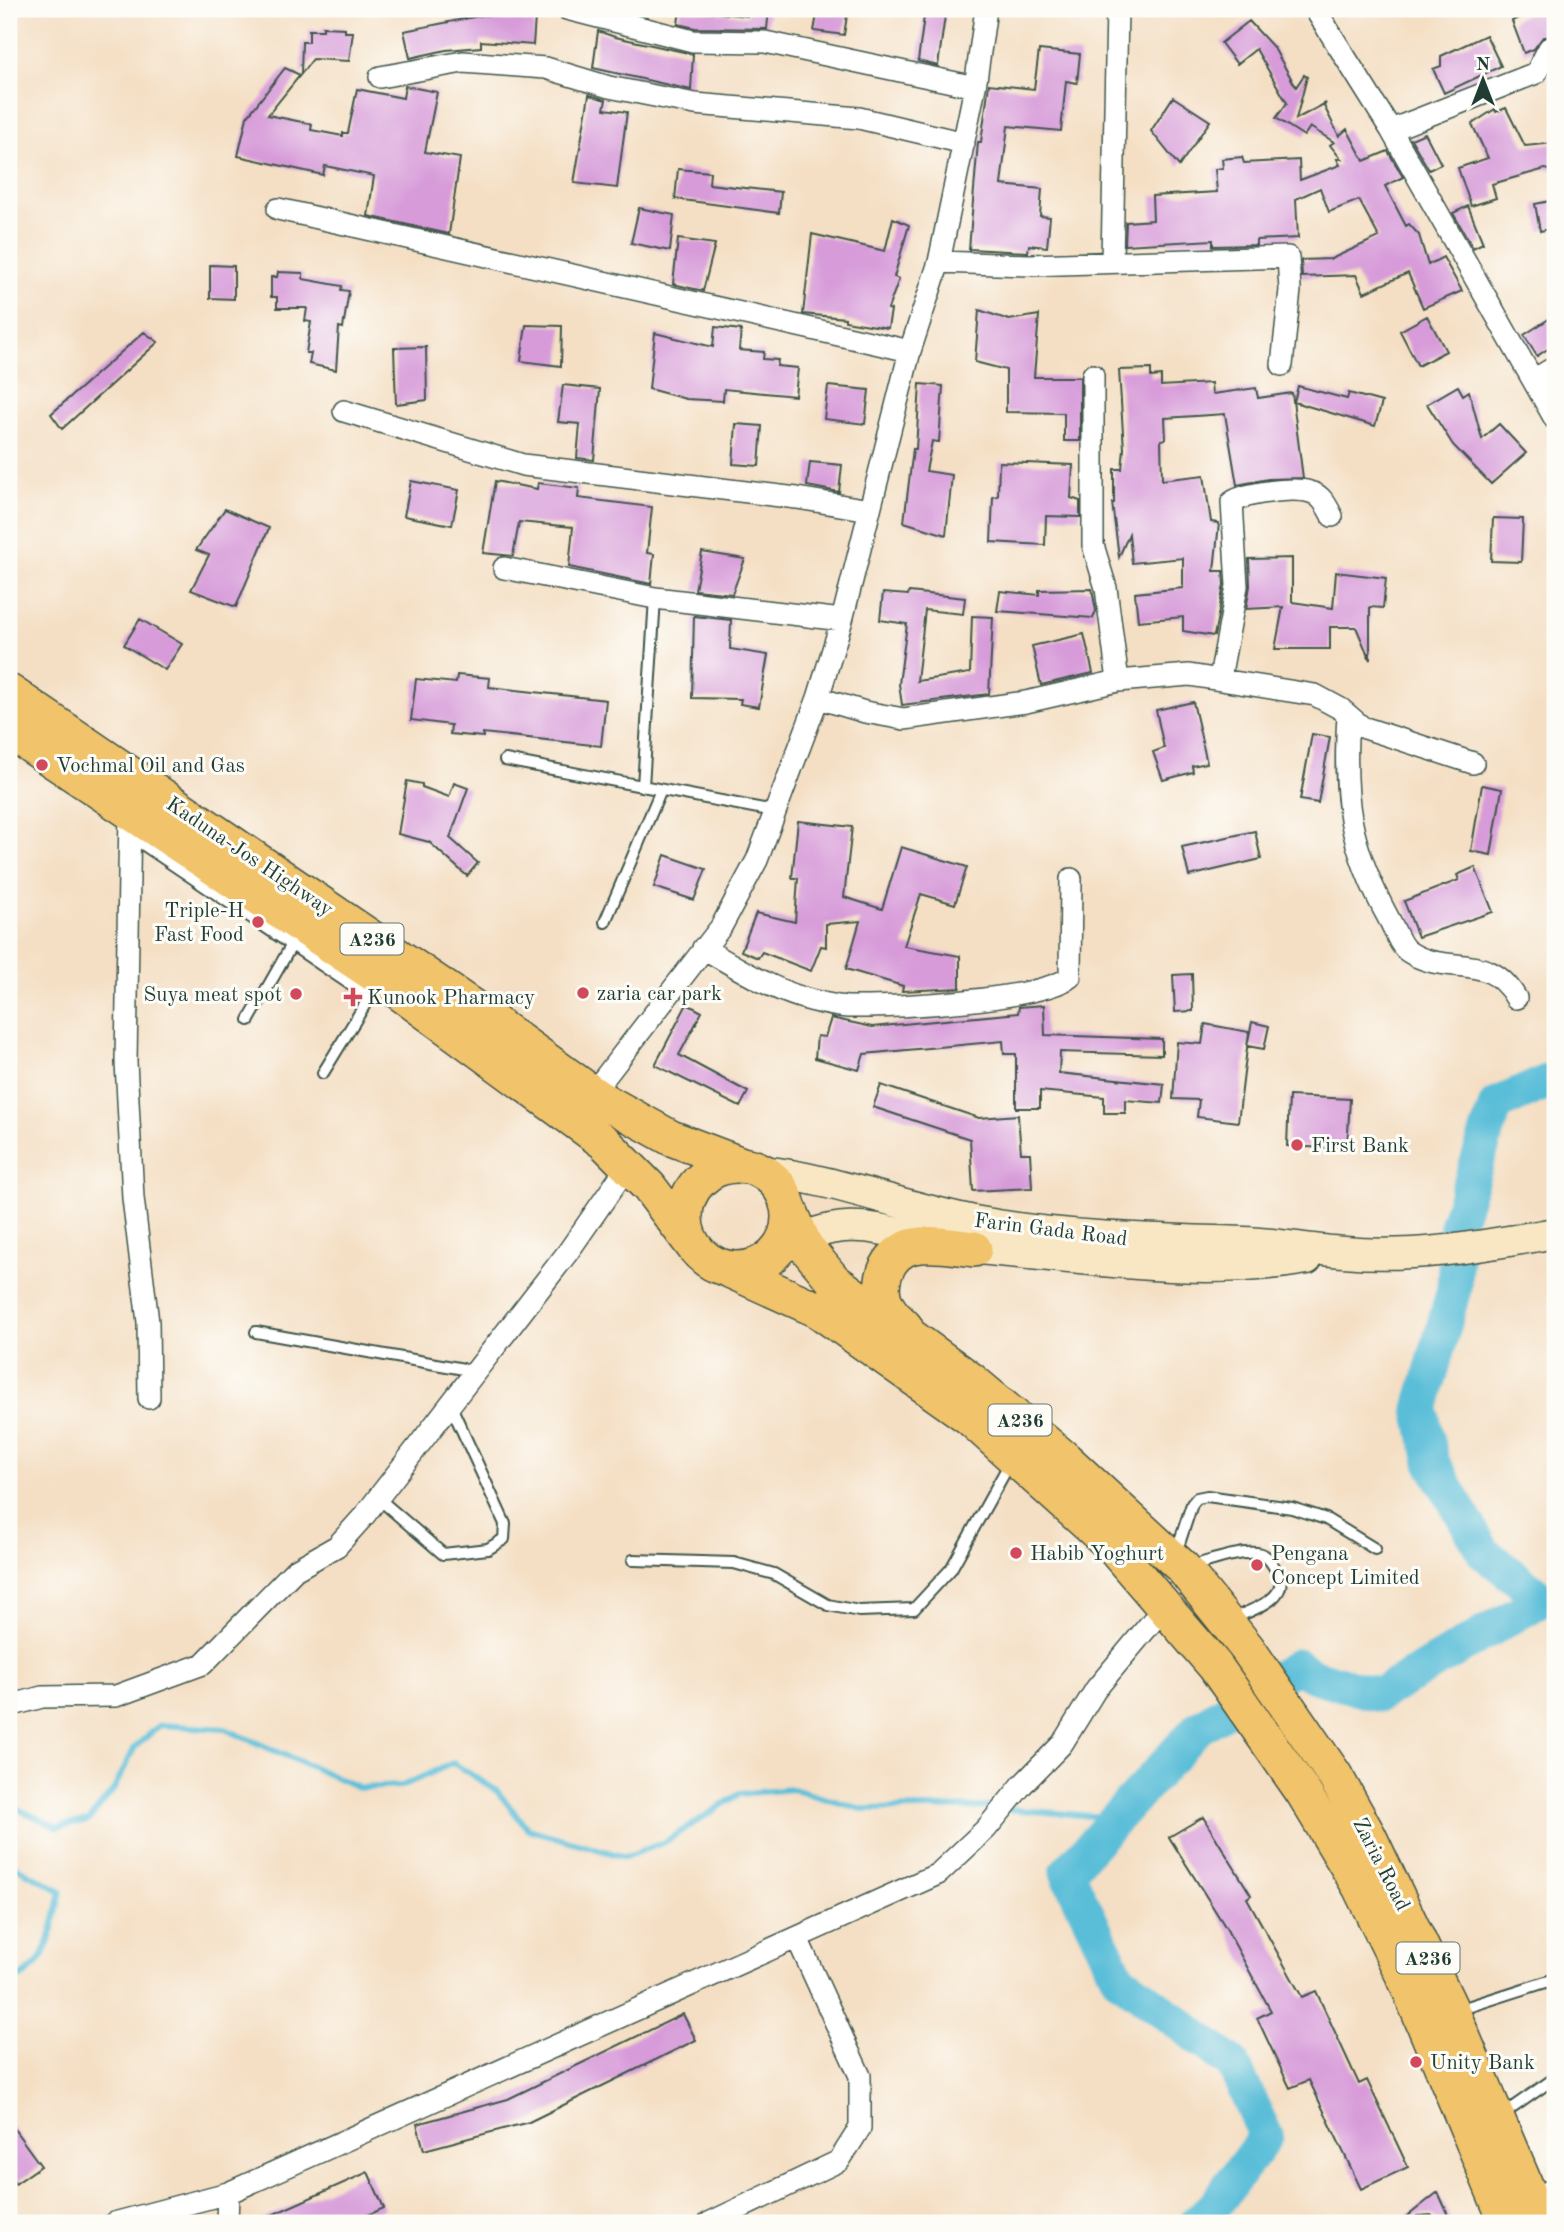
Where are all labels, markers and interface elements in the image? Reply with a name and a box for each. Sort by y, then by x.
north arrow [1448,46,1518,116]
text: N [1476,56,1491,75]
place label: Vochmal Oil and Gas [56,756,245,777]
marker: Vochmal Oil and Gas [34,757,50,773]
street label: Kaduna-Jos Highway [162,794,336,921]
place label: Triple-H Fast Food [154,901,244,946]
marker: Triple-H Fast Food [250,914,266,930]
road number: A236 [340,923,404,954]
place label: zaria car park [597,984,722,1005]
place label: Suya meat spot [143,985,282,1006]
marker: zaria car park [575,985,591,1001]
marker: Suya meat spot [288,986,304,1002]
place label: Kunook Pharmacy [367,988,535,1009]
marker: Kunook Pharmacy [345,989,361,1005]
place label: First Bank [1311,1136,1409,1157]
marker: First Bank [1289,1137,1305,1153]
street label: Farin Gada Road [973,1211,1129,1250]
road number: A236 [988,1404,1052,1436]
place label: Habib Yoghurt [1030,1544,1164,1565]
place label: Pengana Concept Limited [1271,1544,1420,1589]
marker: Habib Yoghurt [1008,1545,1024,1561]
marker: Pengana Concept Limited [1249,1557,1265,1573]
street label: Zaria Road [1348,1815,1413,1915]
road number: A236 [1396,1942,1460,1974]
place label: Unity Bank [1430,2053,1535,2074]
marker: Unity Bank [1408,2054,1424,2070]

